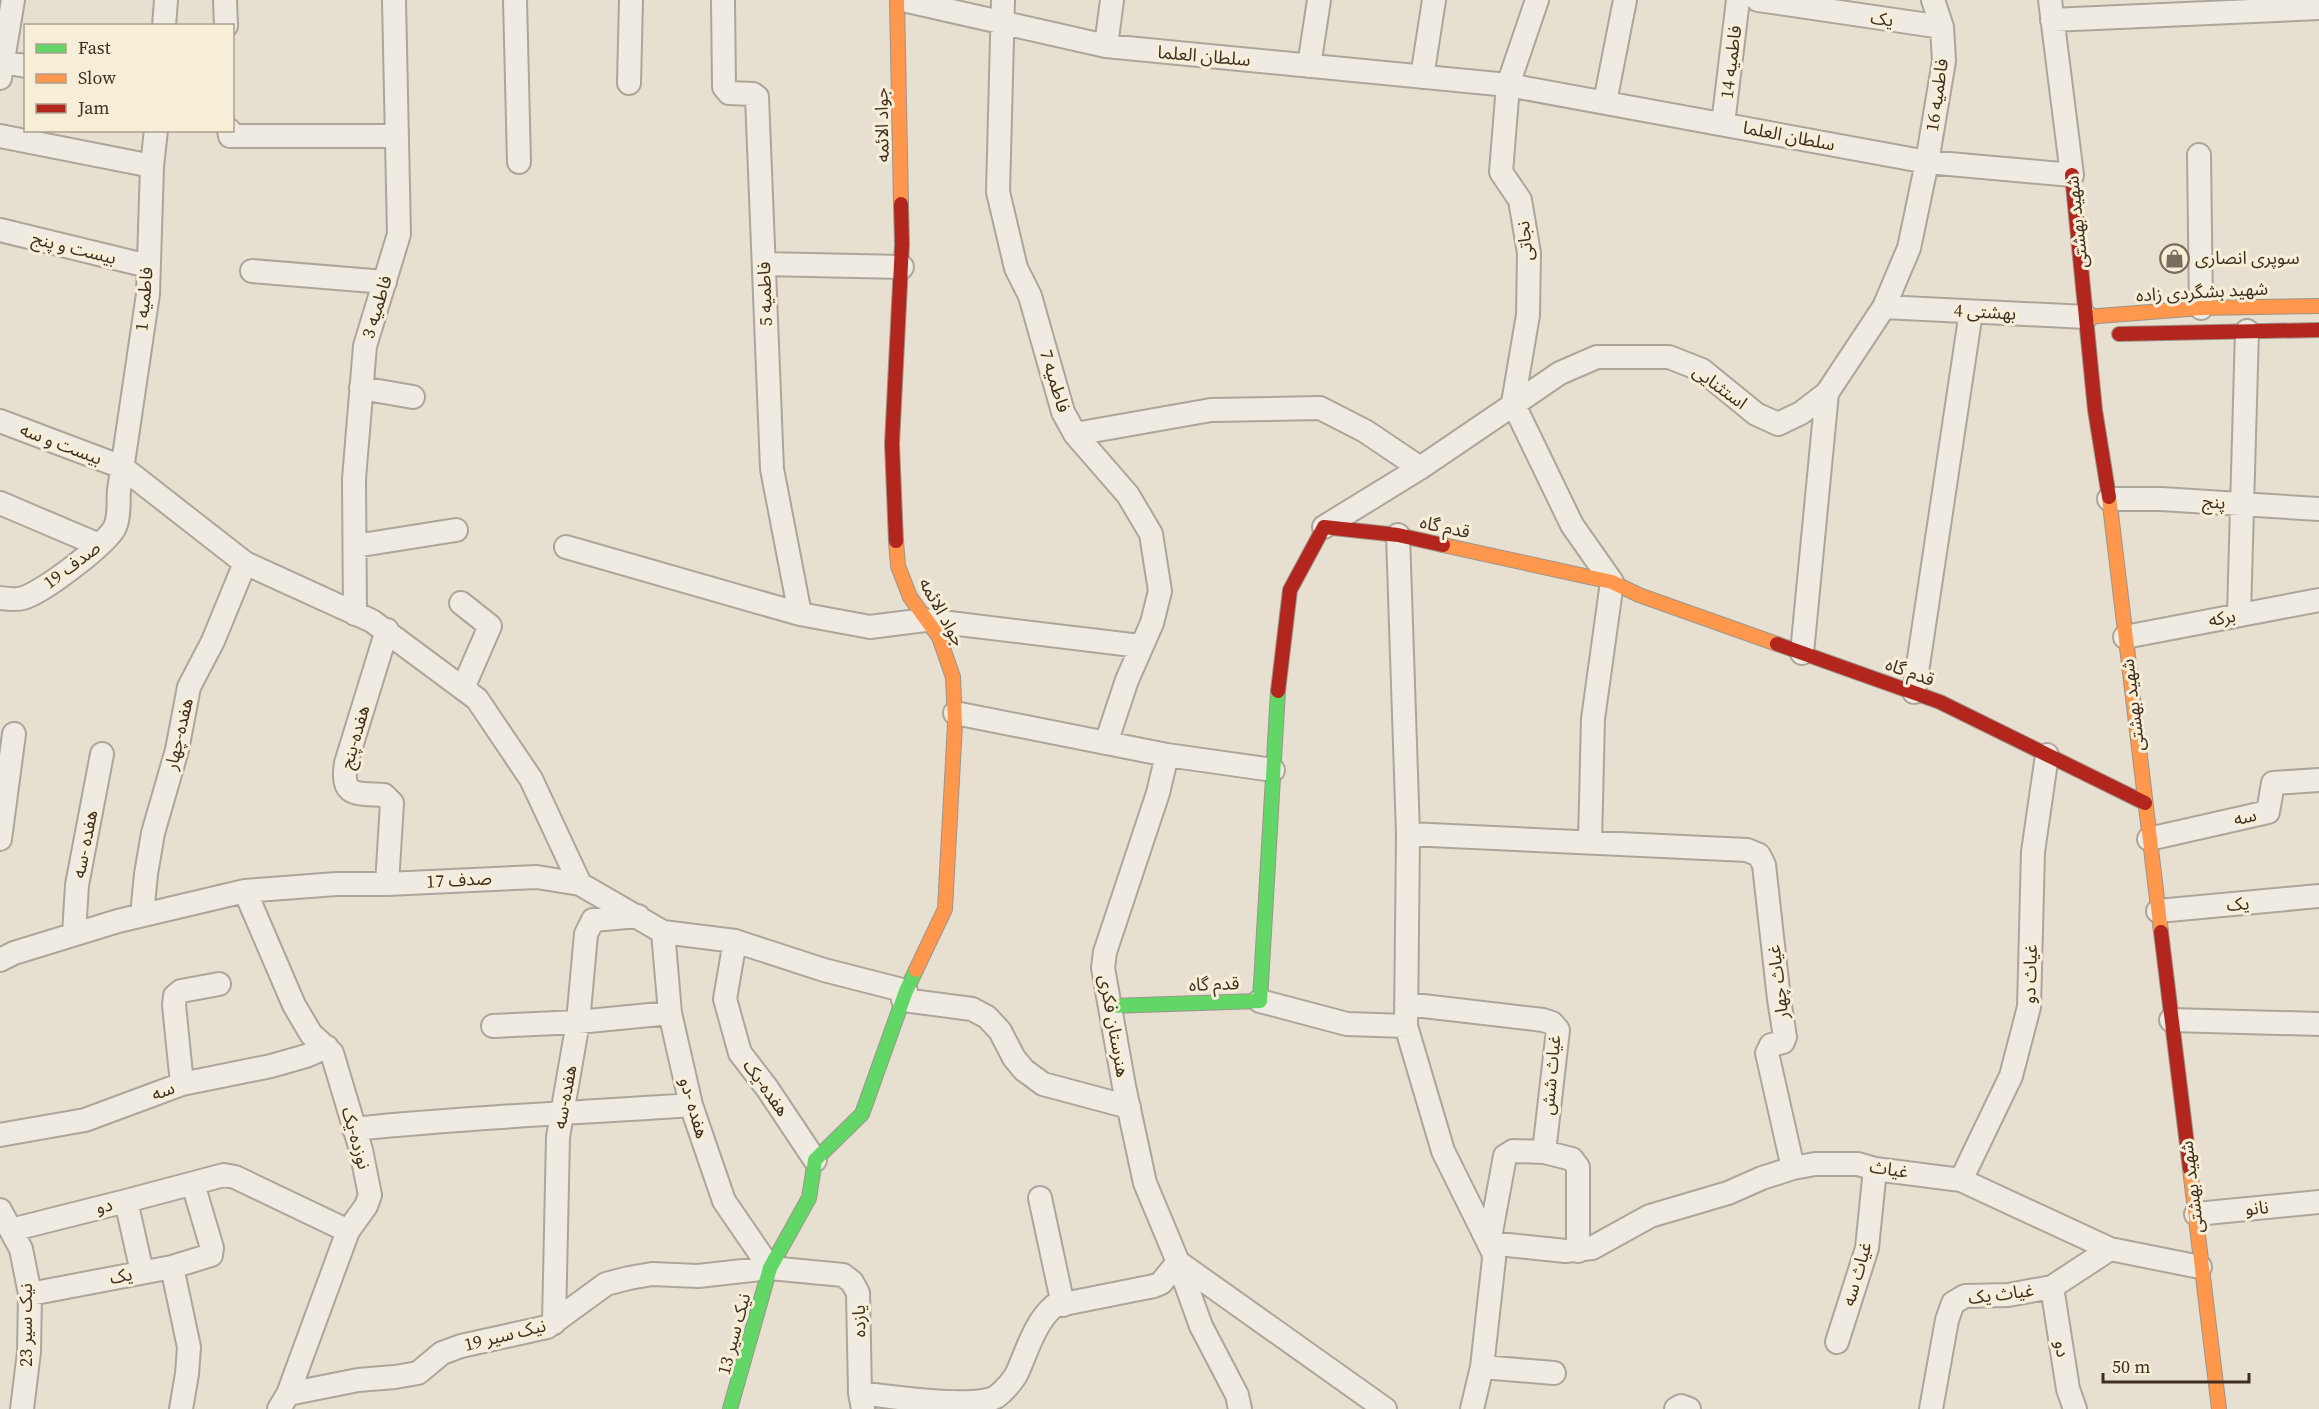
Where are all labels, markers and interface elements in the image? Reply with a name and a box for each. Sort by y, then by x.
street label: یک [1869,5,1895,32]
legend [24,24,234,132]
street label: فاطمیه 14 [1714,24,1747,100]
text: Fast [78,35,111,60]
street label: سلطان العلما [1156,39,1252,72]
street label: فاطمیه 16 [1919,57,1954,133]
text: Slow [78,65,116,90]
street label: جواد الائمه [868,87,895,163]
text: Jam [77,95,110,120]
street label: سلطان العلما [1741,114,1837,157]
street label: شهید بهشتی [2059,175,2094,270]
street label: نجاتی [1510,220,1539,262]
street label: بیست و پنج [29,225,119,271]
shop icon: سوپری انصاری [2158,242,2190,274]
place label: سوپری انصاری [2195,245,2300,270]
street label: فاطمیه 5 [751,261,778,327]
street label: فاطمیه 1 [128,266,159,332]
street label: فاطمیه 3 [355,272,398,341]
street label: شهید بشگردی زاده [2135,276,2269,307]
street label: بهشتی 4 [1953,297,2017,326]
street label: فاطمیه 7 [1034,346,1077,415]
street label: استثنایی [1688,358,1753,415]
street label: بیست و سه [17,416,106,471]
street label: پنج [2201,488,2227,516]
street label: قدم گاه [1417,509,1472,546]
street label: صدف 19 [38,535,105,594]
street label: جواد الائمه [913,573,972,651]
street label: برکه [2206,603,2238,632]
street label: قدم گاه [1881,651,1938,694]
street label: شهید بهشتی [2114,657,2151,753]
street label: هفده-چهار [158,695,199,773]
street label: هفده-پنج [334,702,376,772]
street label: سه [2231,802,2259,831]
street label: هفده -سه [66,808,103,880]
street label: صدف 17 [426,865,492,894]
street label: یک [2225,890,2250,917]
street label: غیاث چهار [1761,943,1795,1022]
street label: غیاث دو [2016,944,2043,1004]
street label: قدم گاه [1188,970,1240,999]
street label: هنرستان فکری [1093,973,1136,1079]
street label: غیاث شش [1535,1034,1566,1116]
street label: هفده-یک [737,1054,796,1121]
street label: هفده-سه [547,1063,582,1131]
street label: هفده -دو [674,1074,715,1141]
street label: سه [148,1075,178,1106]
street label: نوزده-یک [336,1104,377,1172]
street label: شهید بهشتی [2173,1139,2210,1235]
street label: غیاث [1868,1153,1910,1184]
street label: دو [93,1191,115,1220]
street label: نانو [2244,1194,2270,1221]
street label: غیاث سه [1835,1239,1878,1309]
street label: یک [107,1261,135,1290]
street label: غیاث یک [1967,1277,2035,1310]
street label: نیک سیر 23 [13,1283,38,1367]
street label: نیک سیر 13 [711,1290,756,1377]
street label: یازده [846,1305,871,1338]
street label: نیک سیر 19 [461,1312,548,1357]
street label: دو [2049,1339,2076,1359]
scale bar [2103,1346,2248,1384]
text: 50 m [2112,1354,2150,1379]

